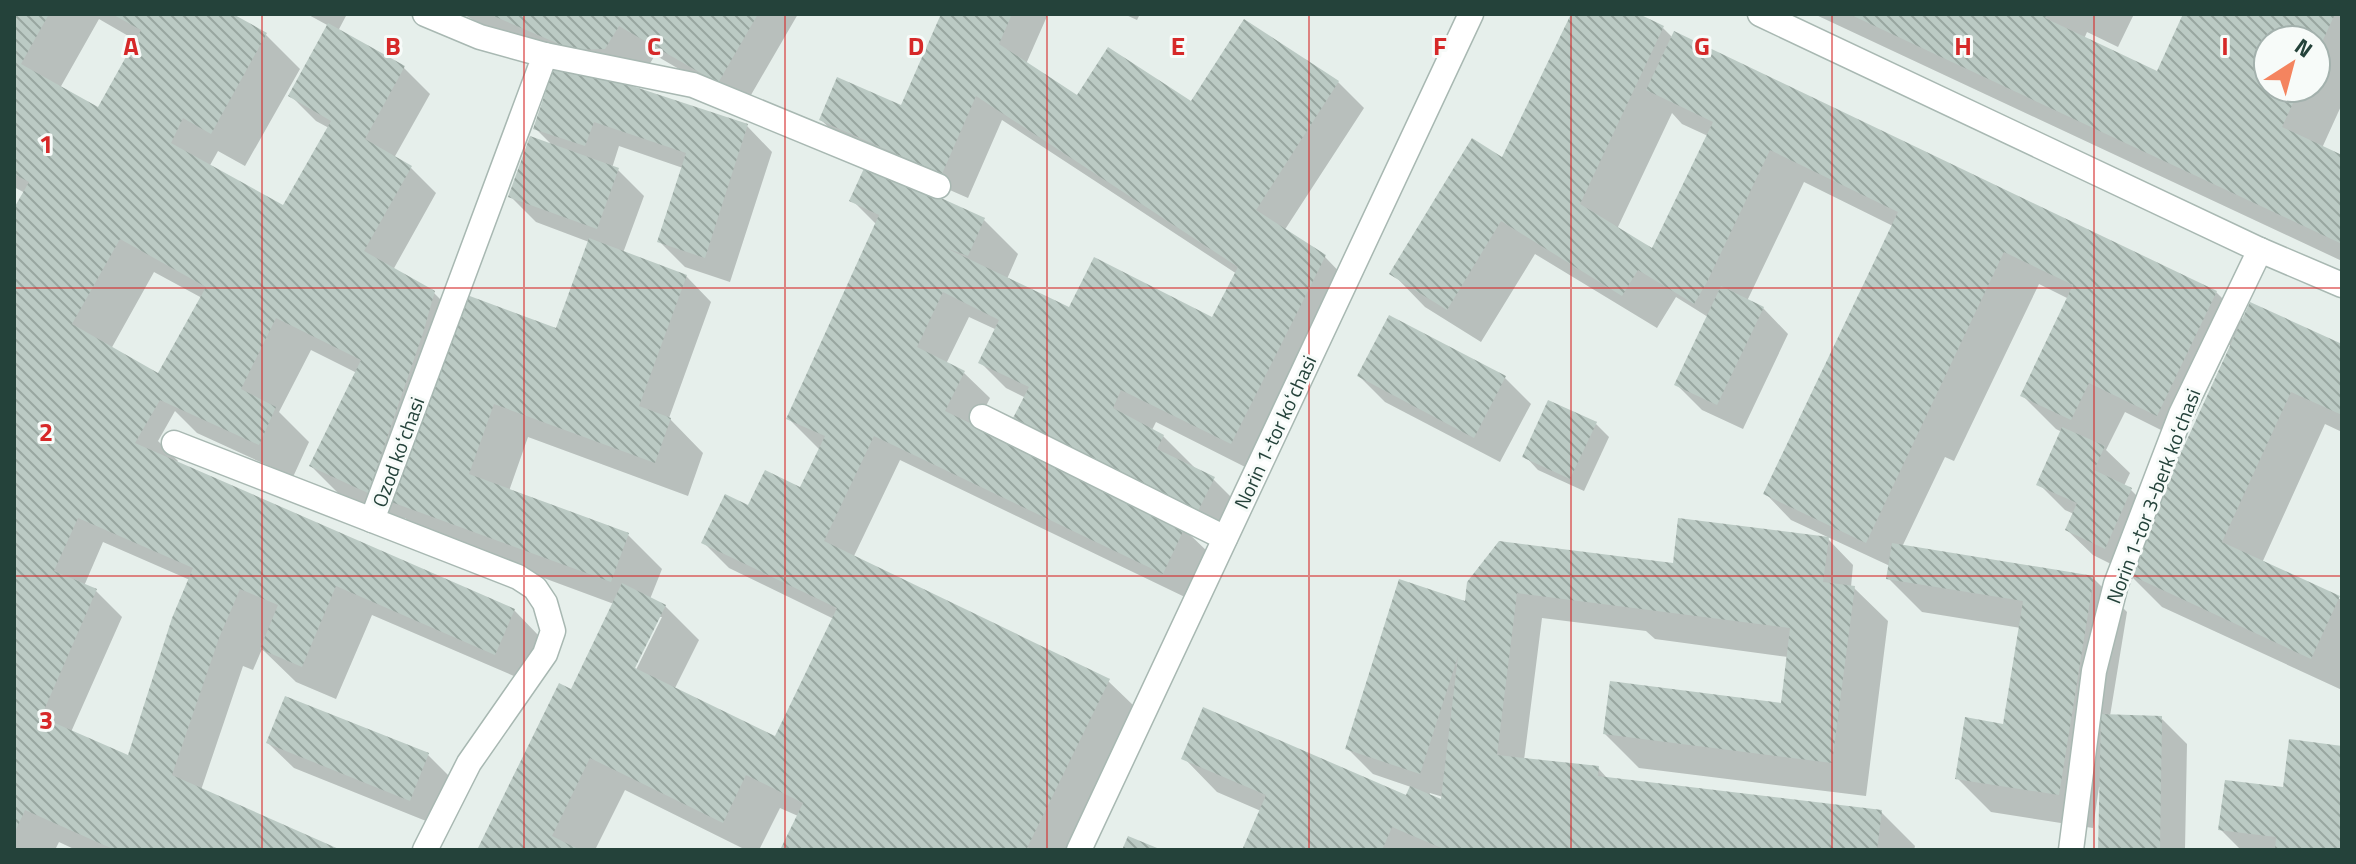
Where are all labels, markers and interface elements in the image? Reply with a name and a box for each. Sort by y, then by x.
north arrow [2252,24,2332,104]
text: A [123,26,139,65]
text: B [385,26,401,65]
text: C [647,26,661,65]
text: D [908,26,924,65]
text: E [1171,26,1185,65]
text: F [1433,26,1447,65]
text: G [1694,26,1710,65]
text: H [1954,26,1972,65]
text: I [2221,26,2229,65]
text: N [2288,30,2320,66]
text: 1 [39,124,53,163]
street label: Norin 1-tor koʻchasi [1226,350,1324,514]
street label: Norin 1-tor 3-berk koʻchasi [2098,384,2208,608]
street label: Ozod koʻchasi [364,393,432,511]
text: 2 [39,412,53,451]
text: 3 [39,700,53,739]

